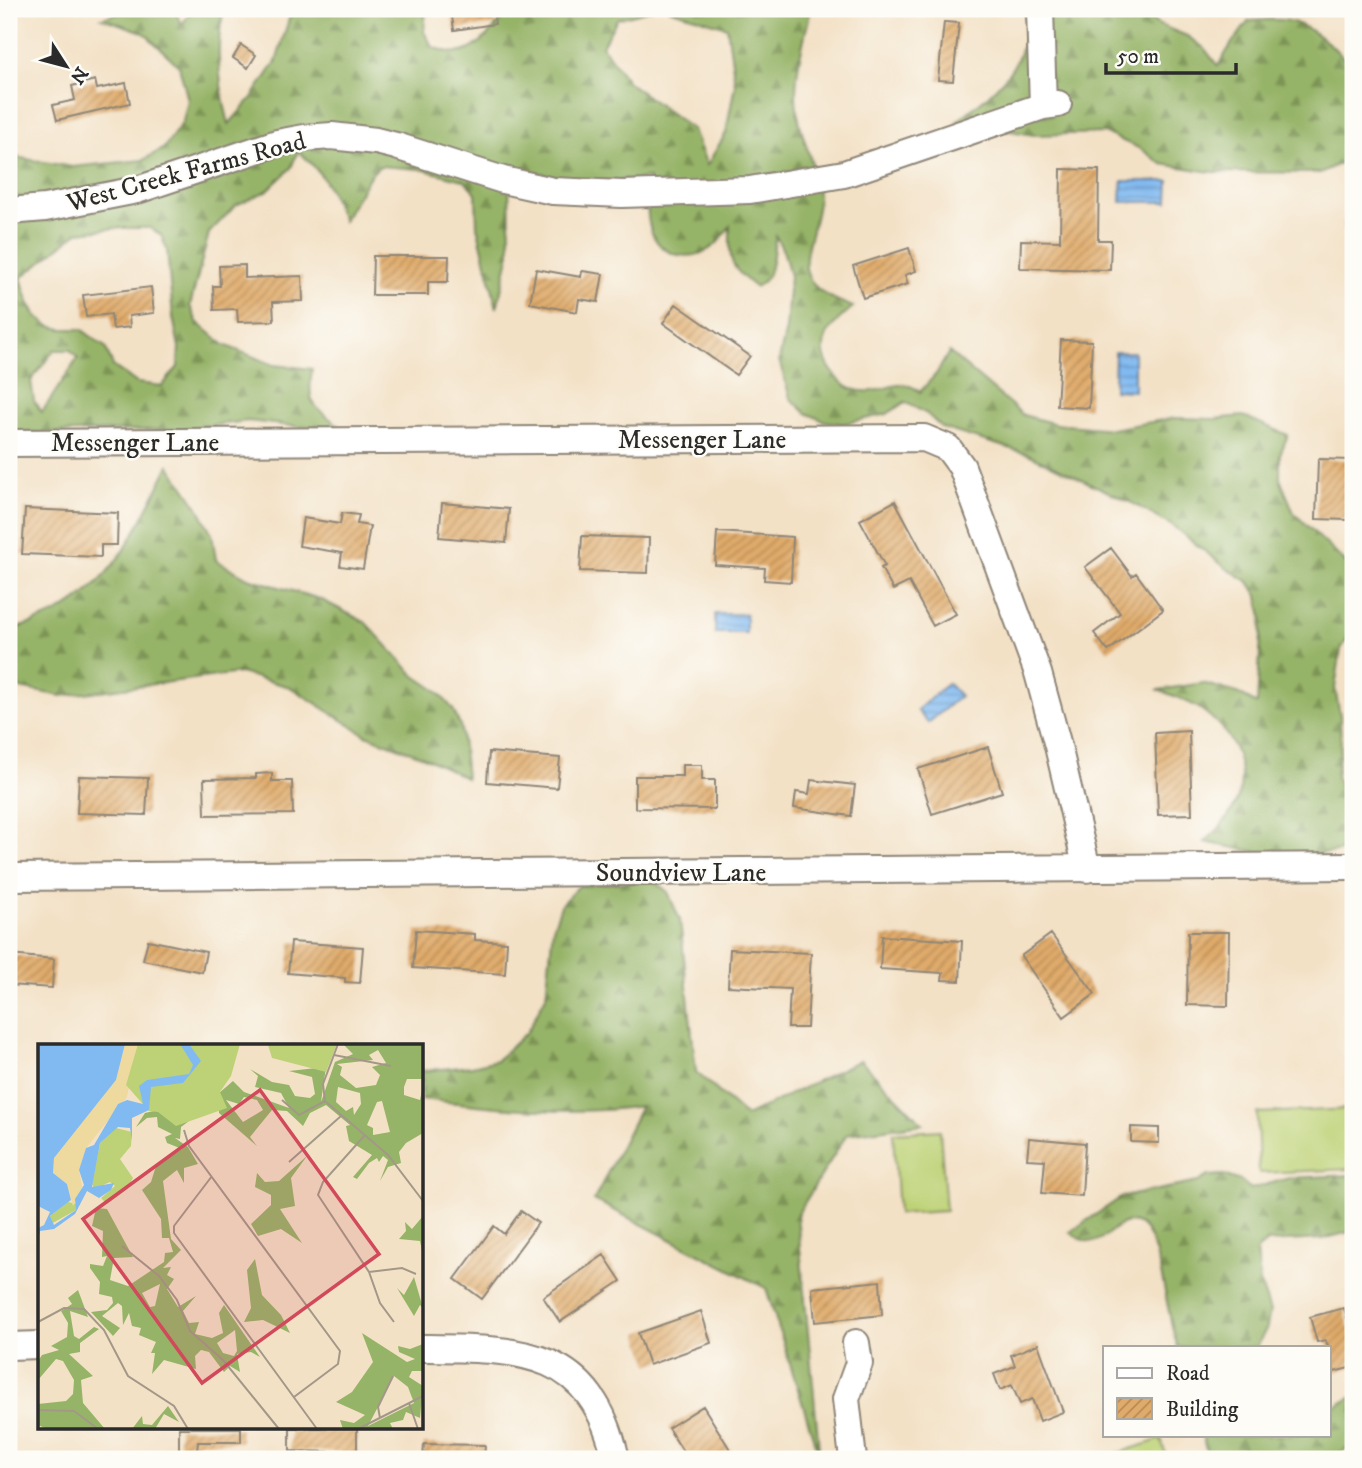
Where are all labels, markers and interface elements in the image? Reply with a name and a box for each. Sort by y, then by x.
north arrow [32,32,102,102]
scale bar [1106,32,1236,76]
text: 50 m [1117,44,1159,70]
text: N [64,62,92,89]
street label: West Creek Farms Road [62,125,310,221]
street label: Messenger Lane [618,424,786,457]
street label: Messenger Lane [51,427,219,460]
street label: Soundview Lane [596,857,766,890]
inset map [38,1044,424,1430]
legend [1103,1346,1330,1436]
text: Road [1166,1361,1210,1387]
text: Building [1166,1397,1239,1423]

